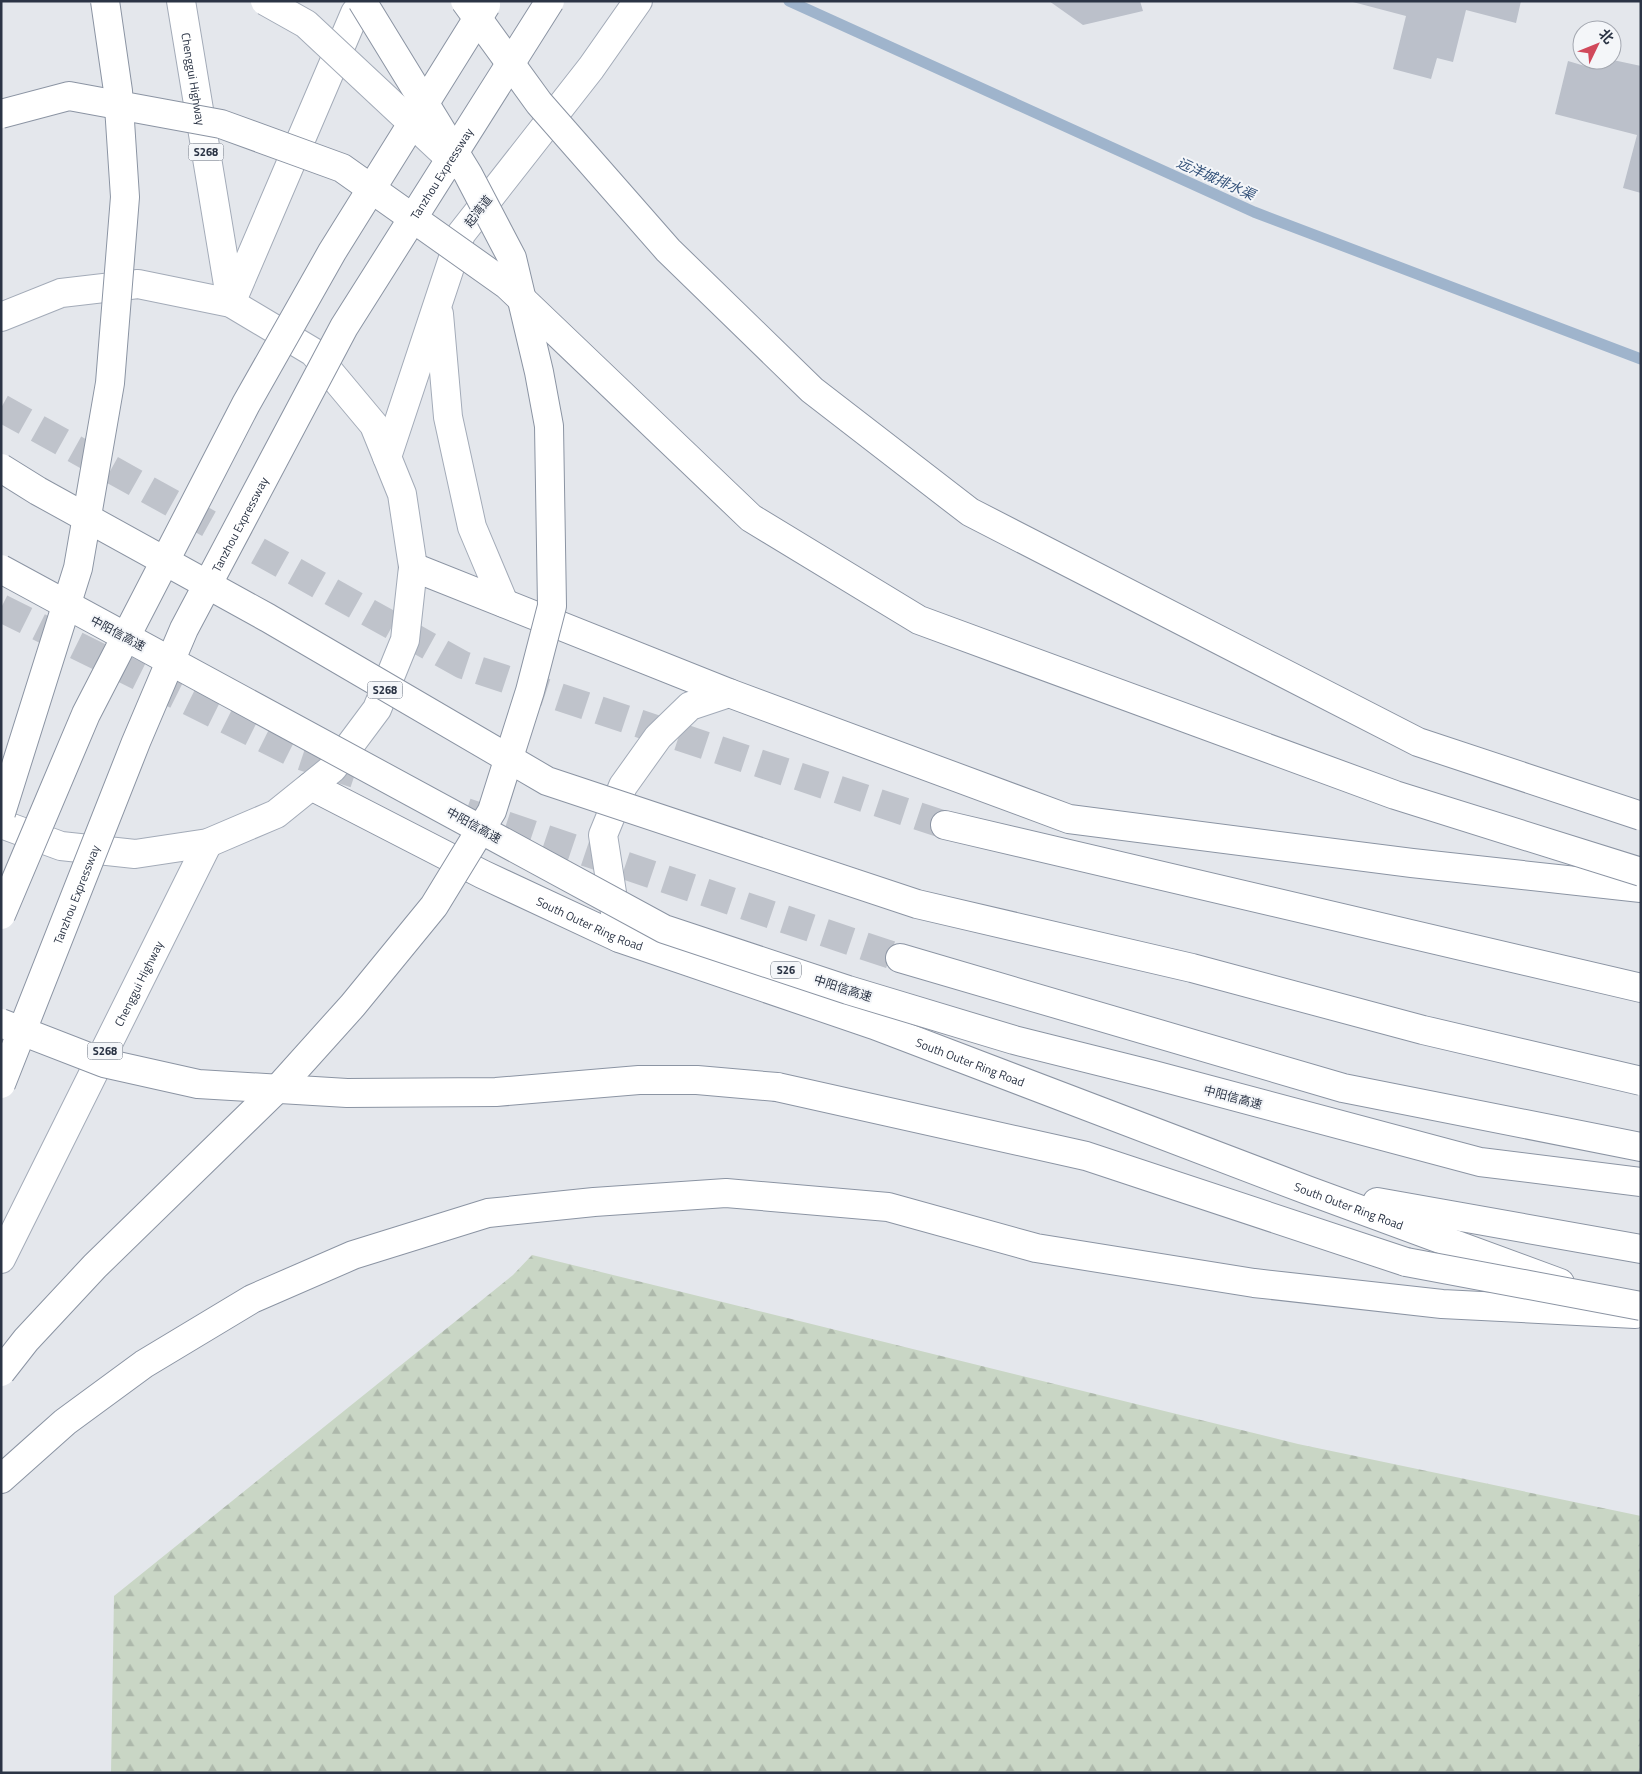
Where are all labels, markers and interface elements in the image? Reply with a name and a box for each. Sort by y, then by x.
north arrow [1572,20,1622,70]
text: 北 [1594,24,1619,48]
street label: Chenggui Highway [177,31,211,127]
street label: Tanzhou Expressway [405,123,477,223]
road number: S268 [188,144,224,160]
water label: 远洋城排水渠 [1173,151,1260,205]
street label: 起湾道 [459,191,497,231]
street label: Tanzhou Expressway [206,473,273,575]
street label: 中阳信高速 [87,611,149,655]
road number: S268 [368,682,402,698]
street label: 中阳信高速 [443,802,505,848]
street label: Tanzhou Expressway [48,842,104,947]
street label: South Outer Ring Road [533,891,646,955]
street label: Chenggui Highway [109,937,168,1029]
road number: S26 [771,962,801,978]
street label: 中阳信高速 [812,970,874,1006]
street label: South Outer Ring Road [913,1032,1028,1091]
road number: S268 [88,1042,122,1060]
street label: 中阳信高速 [1202,1080,1264,1114]
street label: South Outer Ring Road [1292,1177,1406,1234]

